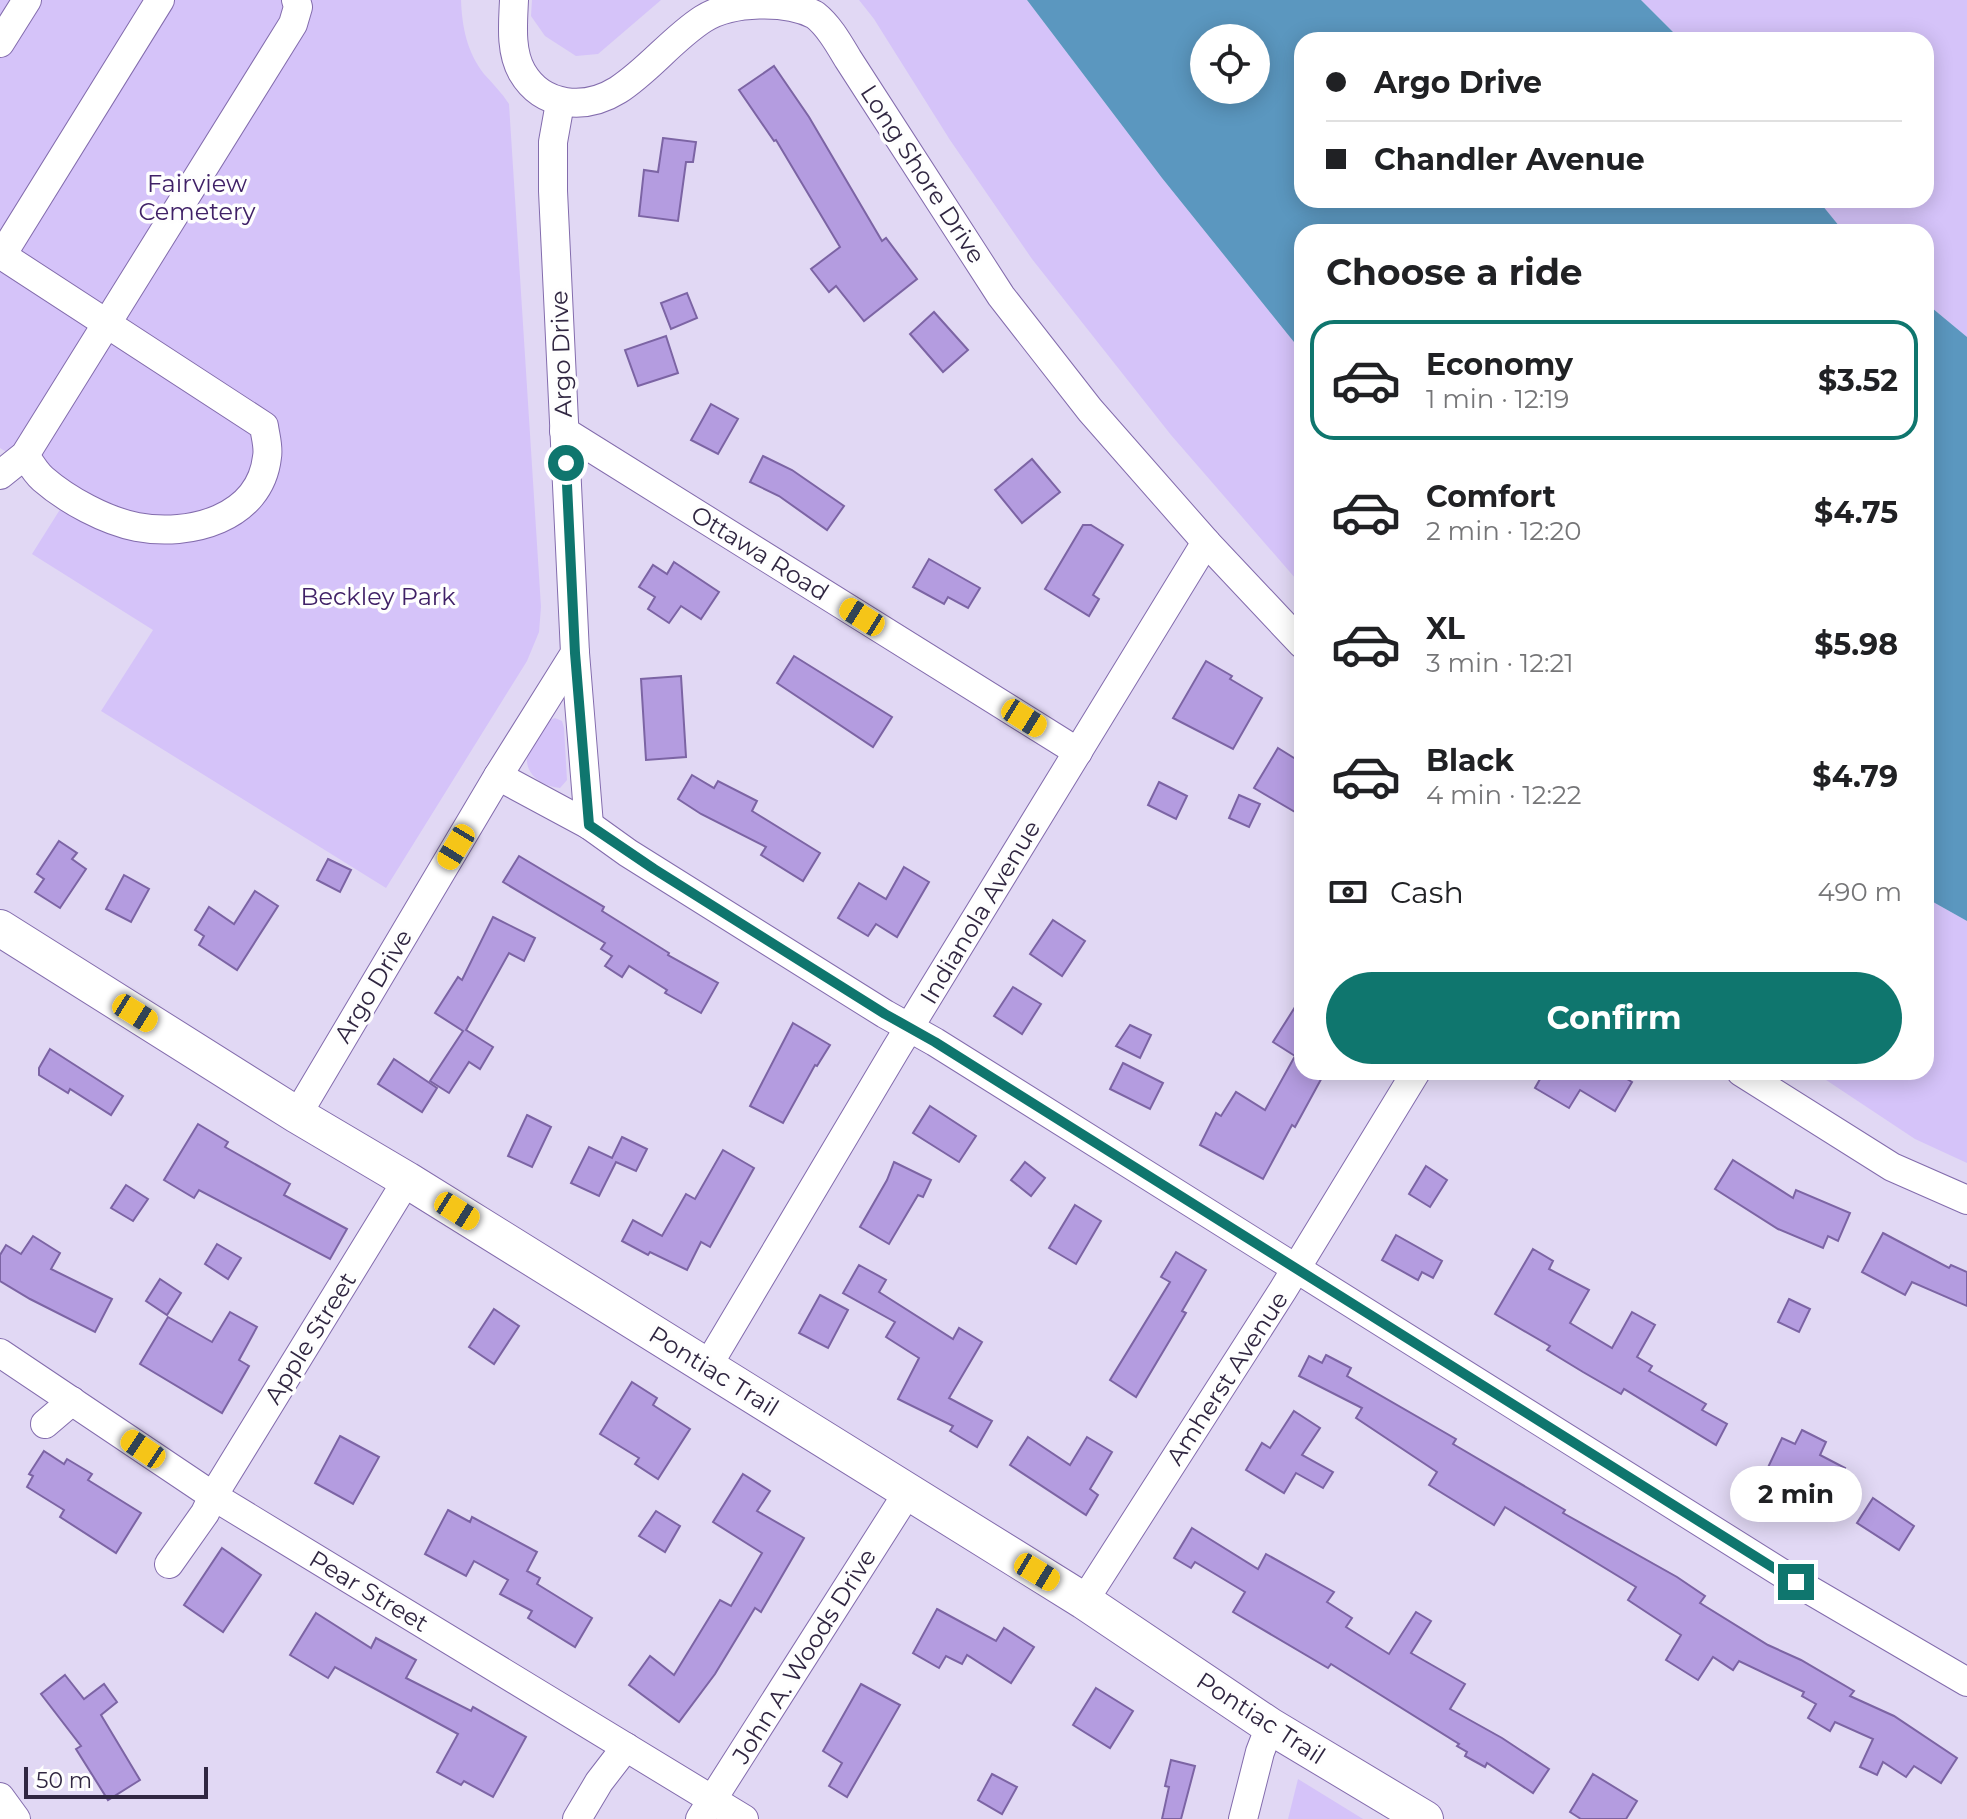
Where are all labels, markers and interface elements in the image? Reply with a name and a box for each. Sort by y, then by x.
map controls [1190,24,1270,104]
button: locate [1190,24,1270,104]
text: Argo Drive [1374,64,1542,101]
street label: Long Shore Drive [854,79,992,269]
text: Chandler Avenue [1374,141,1645,178]
park label: Fairview Cemetery [138,169,256,226]
text: Choose a ride [1326,250,1583,294]
street label: Argo Drive [544,290,578,418]
icon: car [1330,344,1402,416]
text: Economy [1426,346,1573,383]
text: $3.52 [1818,362,1898,399]
text: 1 min · 12:19 [1426,383,1569,415]
route start [548,445,584,481]
icon: car [1330,476,1402,548]
text: Comfort [1426,478,1556,515]
text: $4.75 [1814,494,1898,531]
street label: Ottawa Road [686,499,834,607]
text: 2 min · 12:20 [1426,515,1582,547]
park label: Beckley Park [300,582,456,611]
car [835,594,889,640]
icon: car [1330,608,1402,680]
text: XL [1426,610,1465,647]
text: $5.98 [1814,626,1898,663]
text: 3 min · 12:21 [1426,647,1574,679]
car [997,695,1051,741]
icon: car [1330,740,1402,812]
text: Black [1426,742,1514,779]
text: $4.79 [1812,758,1898,795]
text: 4 min · 12:22 [1426,779,1582,811]
street label: Indianola Avenue [914,815,1046,1009]
car [433,820,479,874]
icon: cash [1326,870,1370,914]
text: Cash [1390,874,1464,911]
text: 490 m [1818,876,1902,908]
street label: Argo Drive [328,924,418,1048]
button: Confirm [1326,972,1902,1064]
car [108,990,162,1036]
car [430,1188,484,1234]
street label: Apple Street [258,1267,362,1409]
street label: Amherst Avenue [1160,1286,1294,1470]
street label: Pontiac Trail [644,1320,784,1422]
car [116,1426,170,1472]
callout: 2 min [1730,1466,1862,1522]
text: 2 min [1758,1478,1834,1510]
street label: John A. Woods Drive [726,1543,882,1770]
street label: Pear Street [304,1544,434,1638]
car [1010,1549,1064,1595]
route end [1778,1564,1814,1600]
street label: Pontiac Trail [1191,1666,1331,1770]
scale bar [24,1763,208,1799]
text: 50 m [36,1767,92,1794]

